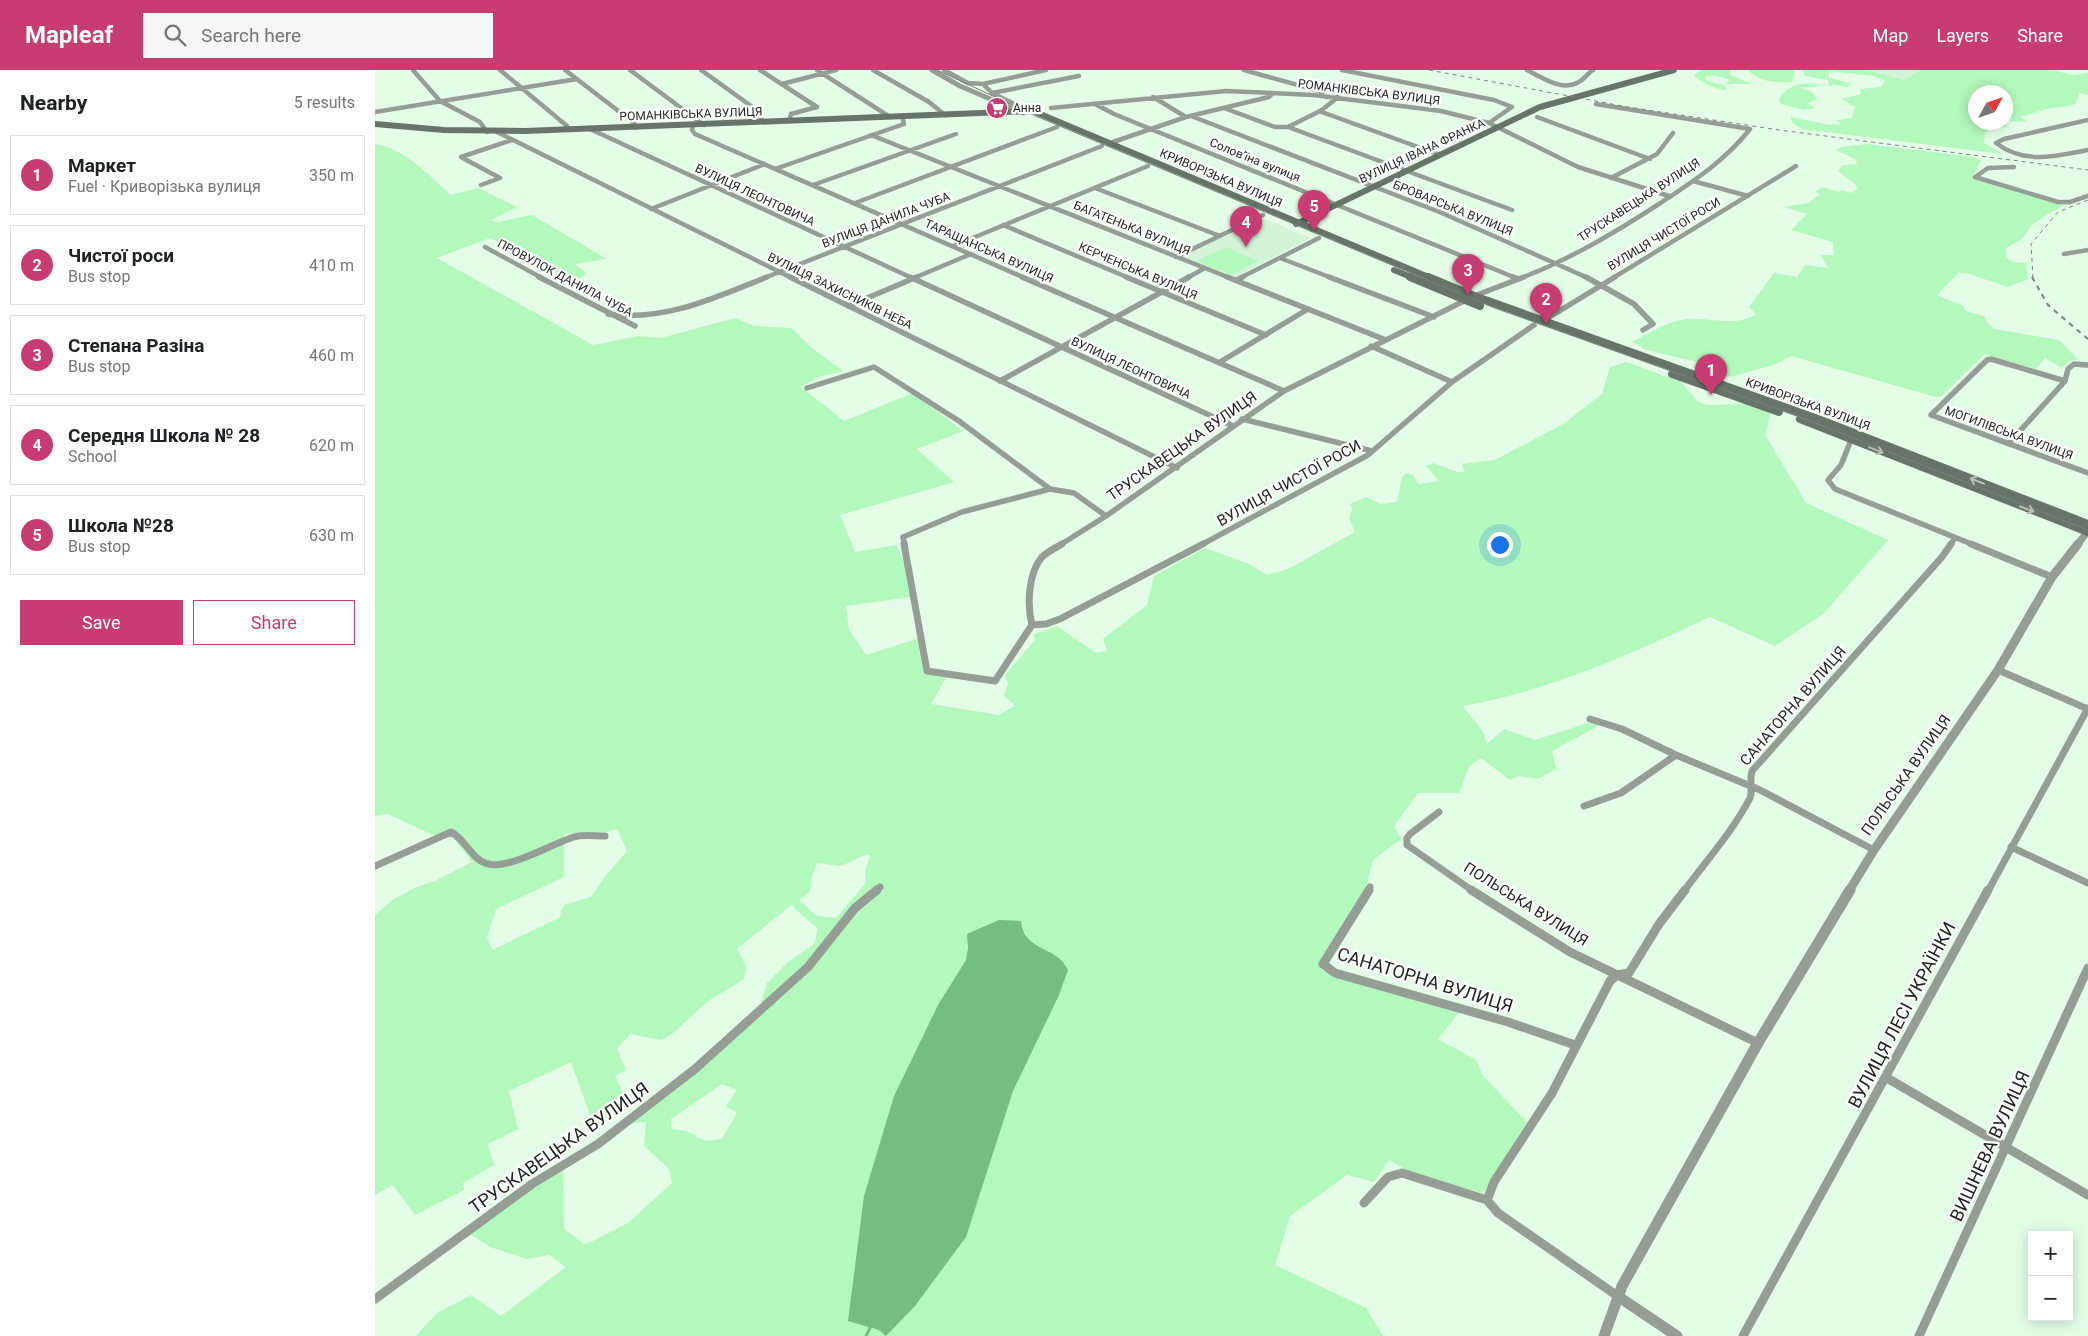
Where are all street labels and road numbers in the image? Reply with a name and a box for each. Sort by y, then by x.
street label: РОМАНКІВСЬКА ВУЛИЦЯ [1297,76,1441,108]
street label: РОМАНКІВСЬКА ВУЛИЦЯ [619,105,763,123]
street label: ВУЛИЦЯ ІВАНА ФРАНКА [1357,116,1487,186]
street label: Соловʼїна вулиця [1208,135,1302,185]
street label: КРИВОРІЗЬКА ВУЛИЦЯ [1158,146,1284,210]
street label: ТРУСКАВЕЦЬКА ВУЛИЦЯ [1575,155,1703,245]
street label: ВУЛИЦЯ ЛЕОНТОВИЧА [693,161,817,229]
street label: БРОВАРСЬКА ВУЛИЦЯ [1391,177,1515,239]
street label: ВУЛИЦЯ ДАНИЛА ЧУБА [820,189,952,251]
street label: ВУЛИЦЯ ЧИСТОЇ РОСИ [1605,194,1723,273]
street label: БАГАТЕНЬКА ВУЛИЦЯ [1072,198,1192,258]
street label: ТАРАЩАНСЬКА ВУЛИЦЯ [923,216,1055,286]
street label: ПРОВУЛОК ДАНИЛА ЧУБА [495,236,635,320]
street label: КЕРЧЕНСЬКА ВУЛИЦЯ [1077,240,1199,302]
street label: ВУЛИЦЯ ЗАХИСНИКІВ НЕБА [765,250,915,332]
street label: ВУЛИЦЯ ЛЕОНТОВИЧА [1069,334,1193,402]
street label: КРИВОРІЗЬКА ВУЛИЦЯ [1744,375,1872,433]
street label: ТРУСКАВЕЦЬКА ВУЛИЦЯ [1104,387,1260,505]
street label: МОГИЛІВСЬКА ВУЛИЦЯ [1943,403,2075,463]
street label: ВУЛИЦЯ ЧИСТОЇ РОСИ [1214,436,1364,530]
street label: САНАТОРНА ВУЛИЦЯ [1736,643,1850,769]
street label: ПОЛЬСЬКА ВУЛИЦЯ [1858,711,1954,839]
street label: ПОЛЬСЬКА ВУЛИЦЯ [1460,858,1592,950]
street label: ВУЛИЦЯ ЛЕСІ УКРАЇНКИ [1844,918,1960,1111]
street label: САНАТОРНА ВУЛИЦЯ [1335,943,1516,1016]
street label: ВИШНЕВА ВУЛИЦЯ [1945,1067,2034,1224]
street label: ТРУСКАВЕЦЬКА ВУЛИЦЯ [465,1078,652,1218]

